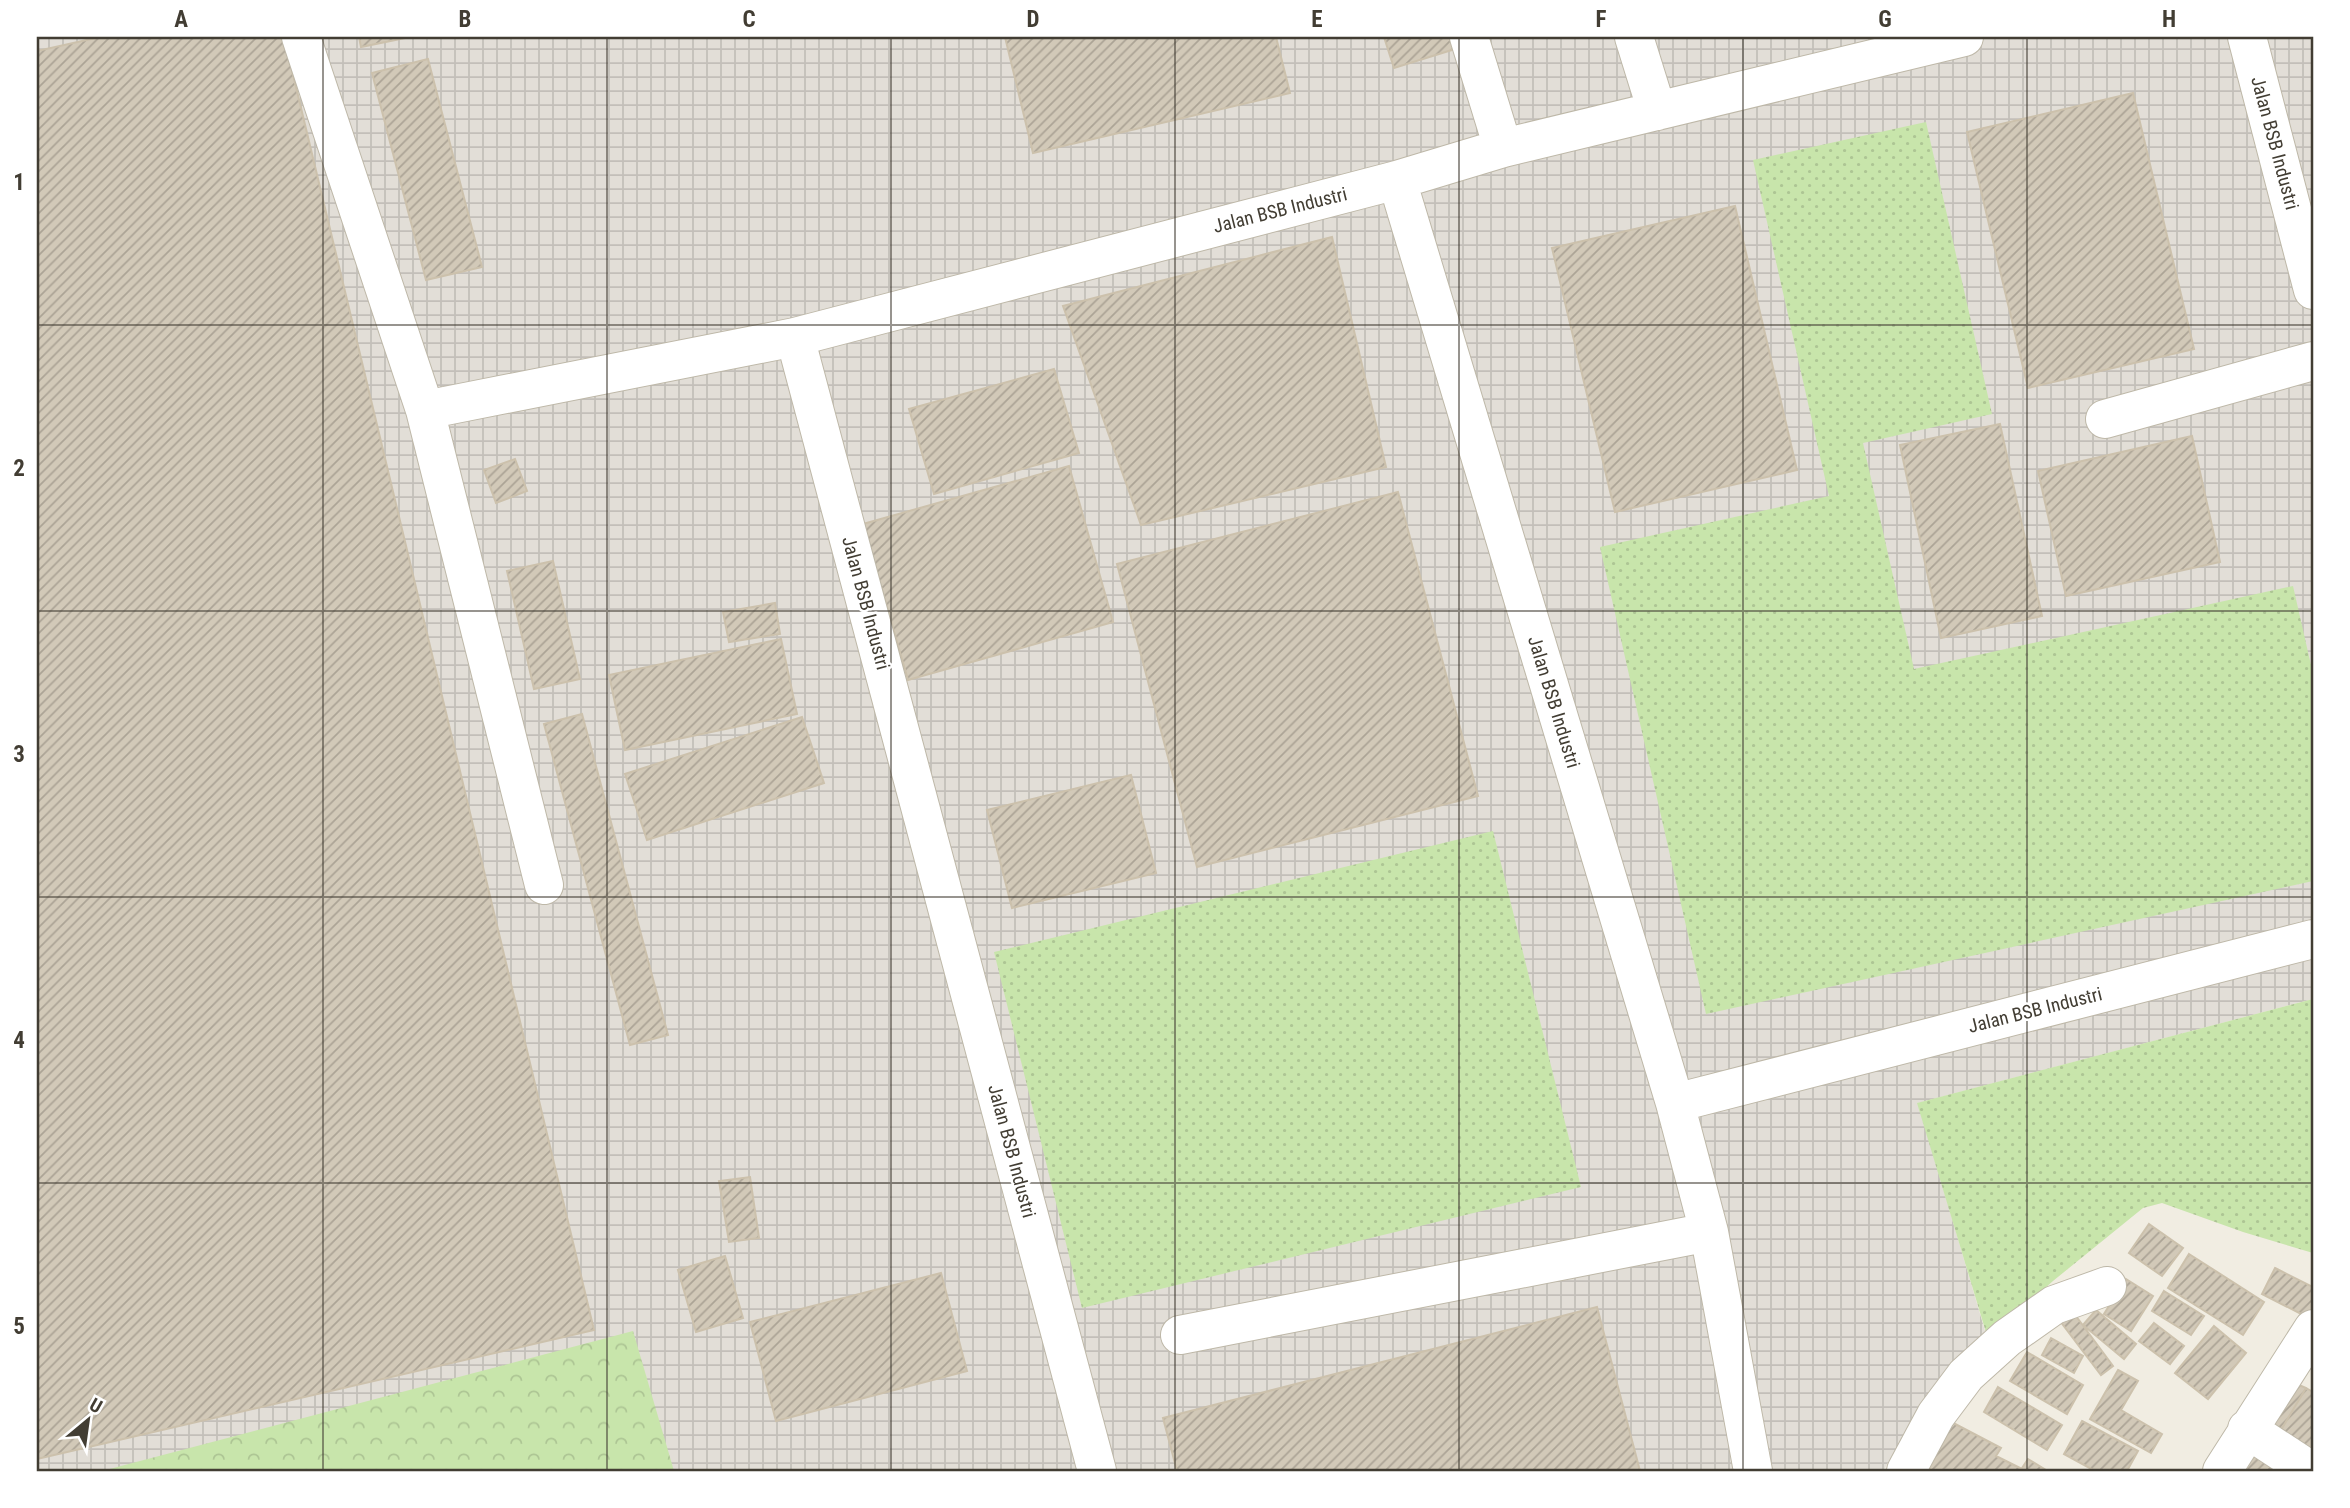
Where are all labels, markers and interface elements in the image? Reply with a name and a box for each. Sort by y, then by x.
text: A [174,6,188,33]
text: B [459,6,471,33]
text: C [742,6,756,33]
text: D [1027,6,1040,33]
text: E [1311,6,1323,33]
text: F [1596,6,1607,33]
text: G [1878,6,1892,33]
text: H [2162,6,2176,33]
street label: Jalan BSB Industri [2246,74,2304,212]
text: 1 [13,169,25,196]
street label: Jalan BSB Industri [1211,182,1349,238]
text: 2 [13,455,25,482]
street label: Jalan BSB Industri [837,534,895,672]
street label: Jalan BSB Industri [1523,633,1585,771]
text: 3 [13,741,25,768]
street label: Jalan BSB Industri [1966,982,2104,1038]
text: 4 [13,1027,25,1054]
street label: Jalan BSB Industri [983,1082,1041,1220]
text: 5 [13,1313,25,1340]
north arrow [52,1386,122,1456]
text: U [86,1393,106,1418]

